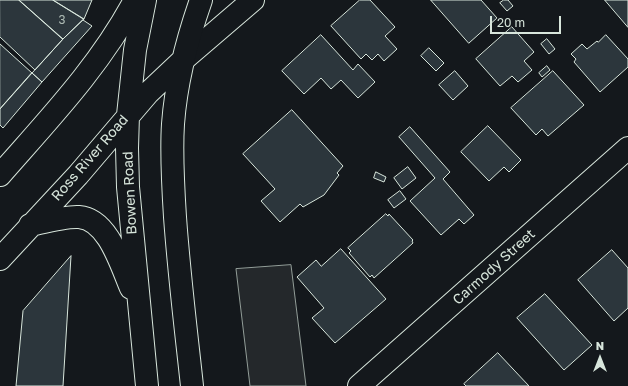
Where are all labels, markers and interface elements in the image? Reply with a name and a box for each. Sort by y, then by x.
scale bar [492,8,563,34]
house number: 3 [58,13,66,27]
text: 20 m [497,15,525,30]
street label: Ross River Road [48,112,132,204]
street label: Bowen Road [119,151,141,235]
street label: Carmody Street [449,226,539,308]
north arrow [580,338,620,378]
text: N [596,339,604,352]

